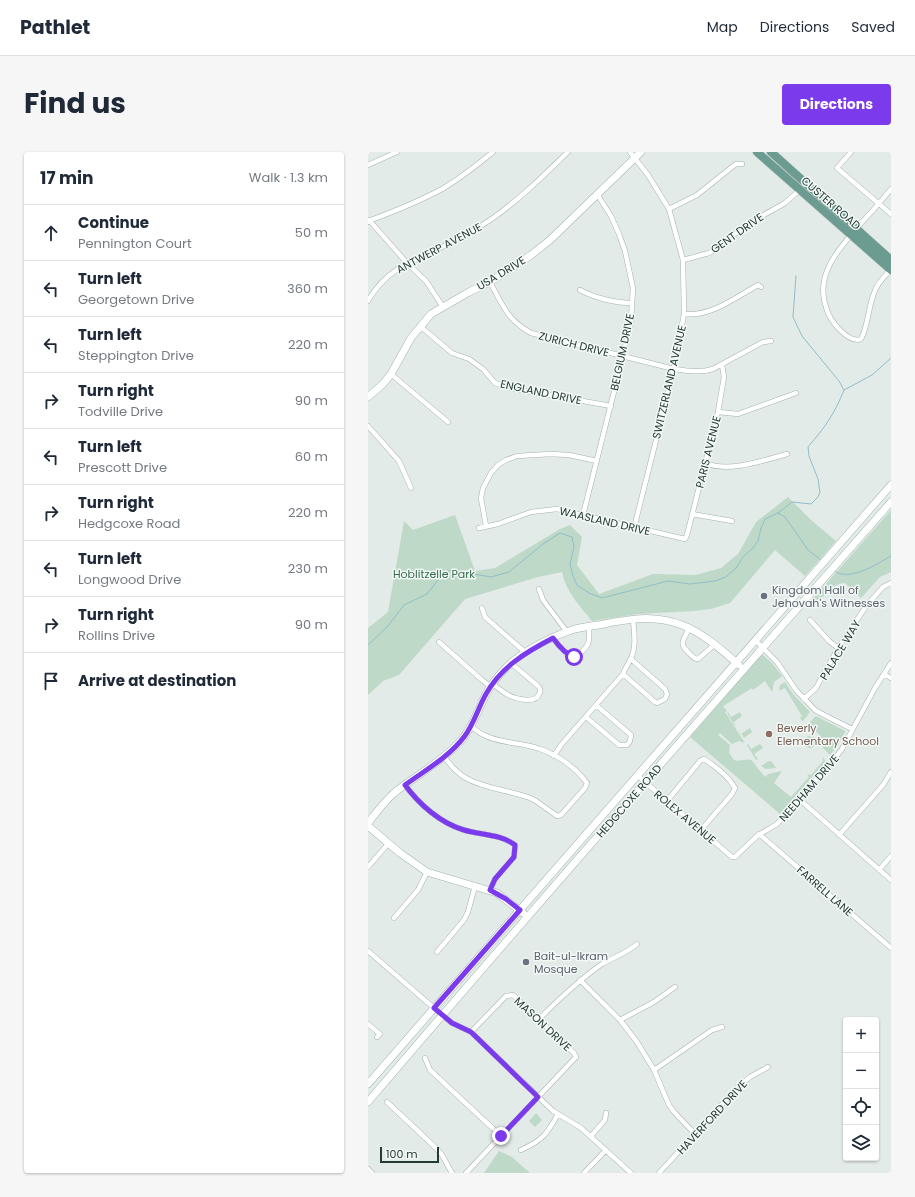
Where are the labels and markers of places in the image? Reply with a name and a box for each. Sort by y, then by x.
place label: Kingdom Hall of Jehovah's Witnesses [772,582,885,611]
marker: Kingdom Hall of Jehovah's Witnesses [759,591,769,601]
place label: Beverly Elementary School [777,720,879,749]
marker: Beverly Elementary School [764,729,774,739]
place label: Bait-ul-Ikram Mosque [534,948,608,977]
marker: Bait-ul-Ikram Mosque [521,957,531,967]

